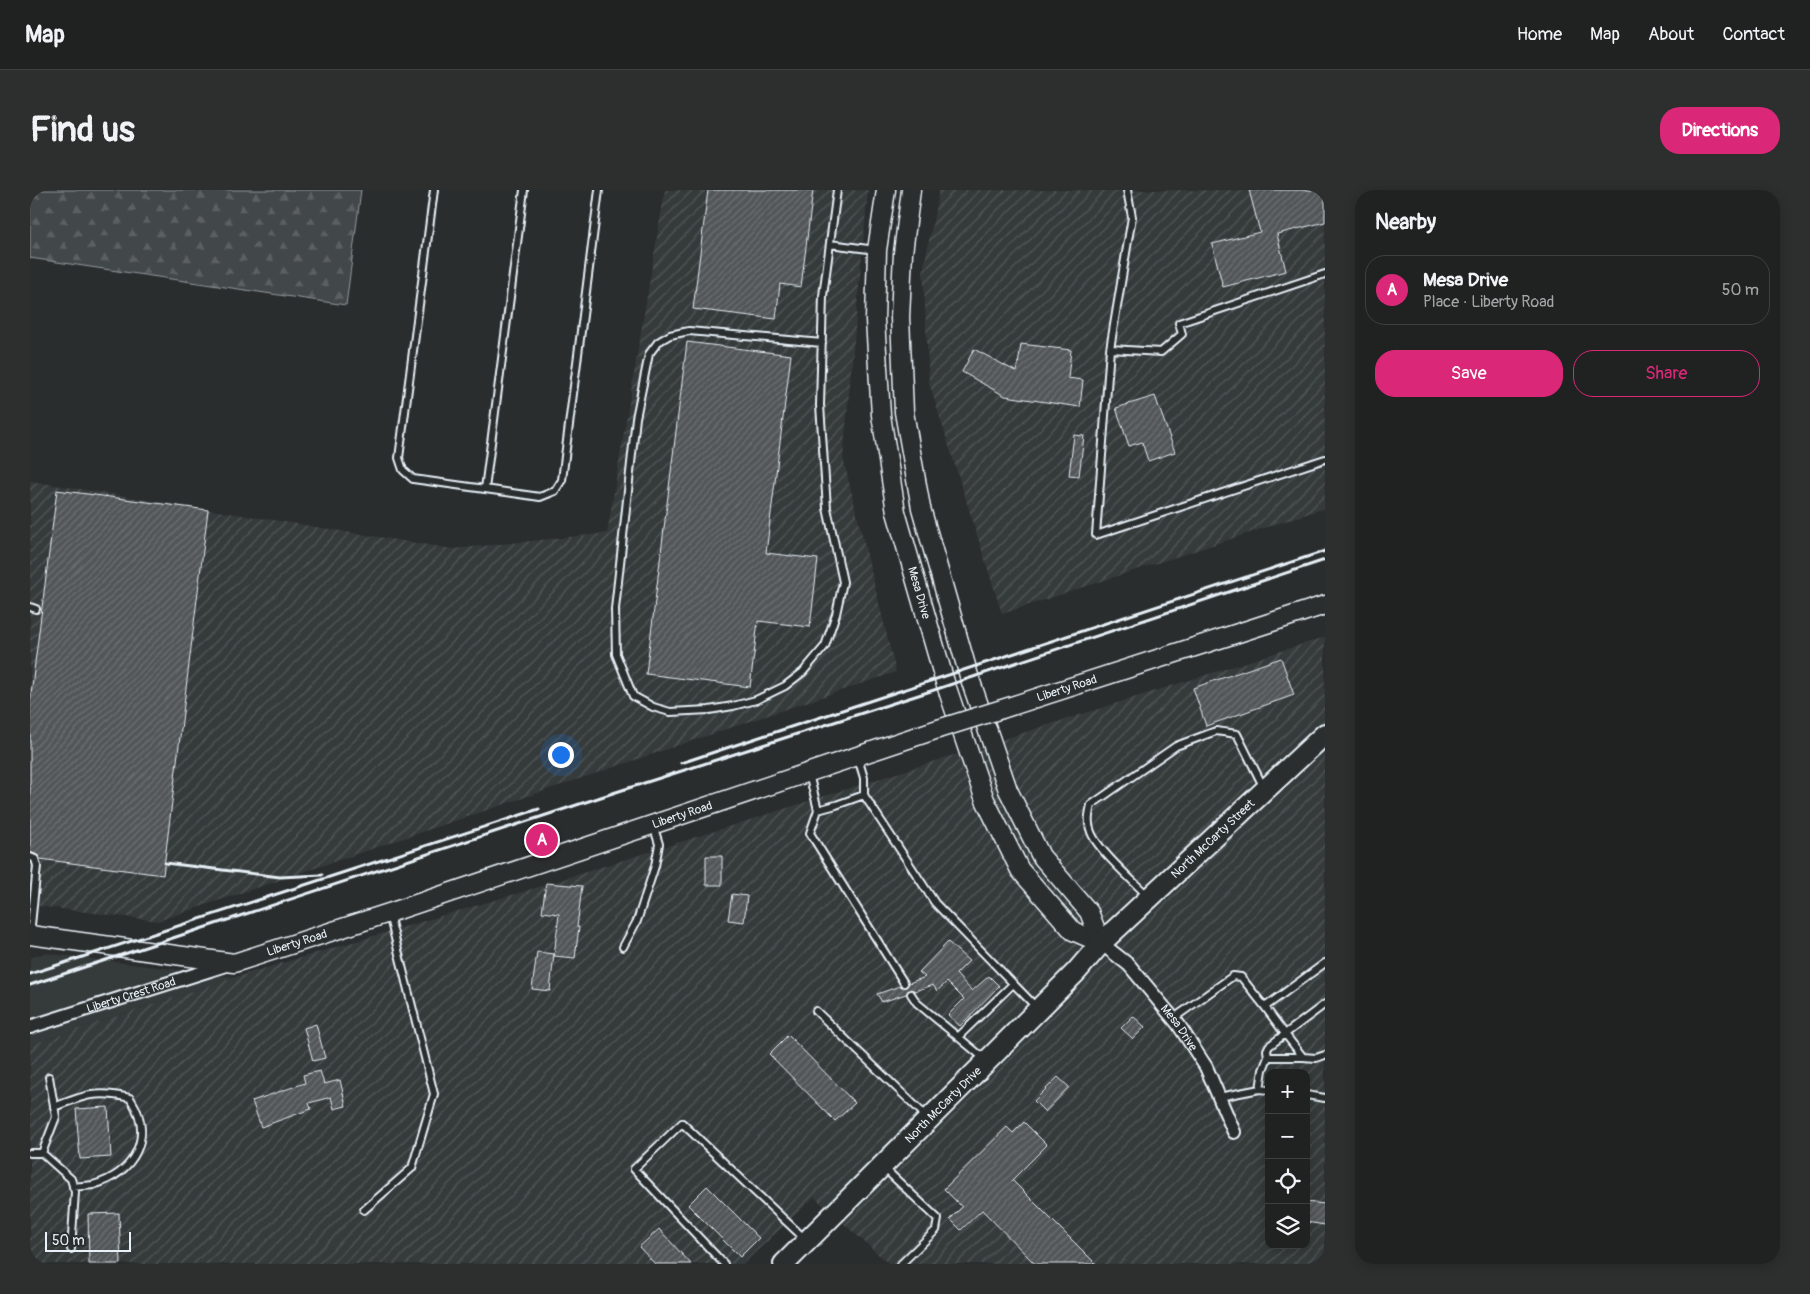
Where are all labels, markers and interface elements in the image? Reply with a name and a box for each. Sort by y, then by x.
text: Map [25,20,65,49]
text: Home [1517,23,1562,46]
text: Map [1590,23,1620,46]
text: About [1648,23,1694,46]
text: Contact [1722,23,1785,46]
button: Directions [1660,107,1780,154]
text: Find us [30,108,135,152]
text: Nearby [1375,209,1436,236]
text: Mesa Drive [1423,268,1508,292]
text: A [1387,280,1397,300]
text: 50 m [1722,280,1759,300]
text: Place · Liberty Road [1423,292,1554,312]
button: Save [1375,350,1563,397]
button: Share [1573,350,1760,397]
street label: Mesa Drive [905,565,934,621]
street label: Liberty Road [1035,671,1099,705]
your location [548,742,574,768]
street label: North McCarty Street [1168,796,1258,882]
street label: Liberty Road [650,798,714,832]
pin: A [526,821,558,859]
street label: Liberty Road [265,926,329,959]
street label: Liberty Crest Road [85,974,178,1016]
street label: Mesa Drive [1157,1001,1201,1054]
street label: North McCarty Drive [902,1063,985,1146]
map controls [1265,1069,1310,1249]
button: + [1265,1069,1310,1114]
button: − [1265,1114,1310,1159]
button: locate [1265,1159,1310,1204]
button: layers [1265,1204,1310,1249]
scale bar [45,1229,131,1252]
text: 50 m [52,1232,85,1249]

